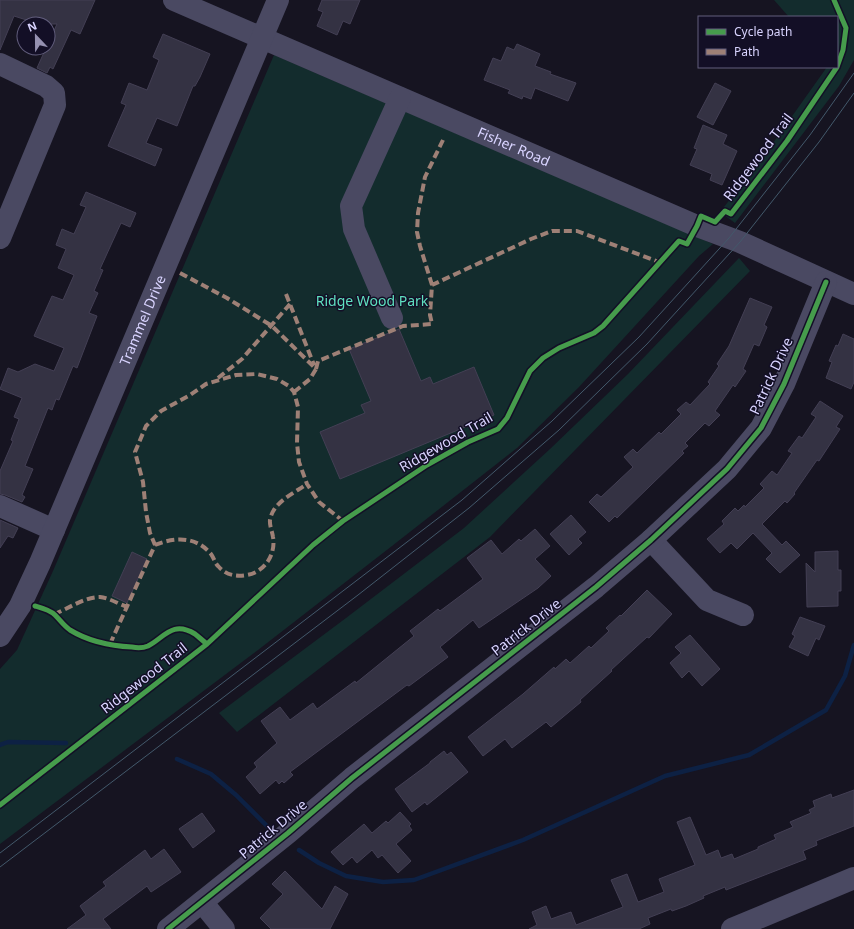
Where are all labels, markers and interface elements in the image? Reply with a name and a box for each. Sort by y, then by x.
north arrow [16,16,56,56]
legend [698,16,838,68]
text: N [25,18,39,35]
text: Cycle path [734,23,792,40]
text: Path [734,43,760,60]
street label: Ridgewood Trail [718,109,797,204]
street label: Fisher Road [475,122,553,170]
street label: Trammel Drive [115,272,170,368]
park label: Ridge Wood Park [316,291,429,310]
street label: Patrick Drive [744,334,797,418]
street label: Ridgewood Trail [396,407,496,476]
street label: Patrick Drive [487,593,564,660]
street label: Ridgewood Trail [96,638,191,717]
street label: Patrick Drive [235,795,311,863]

